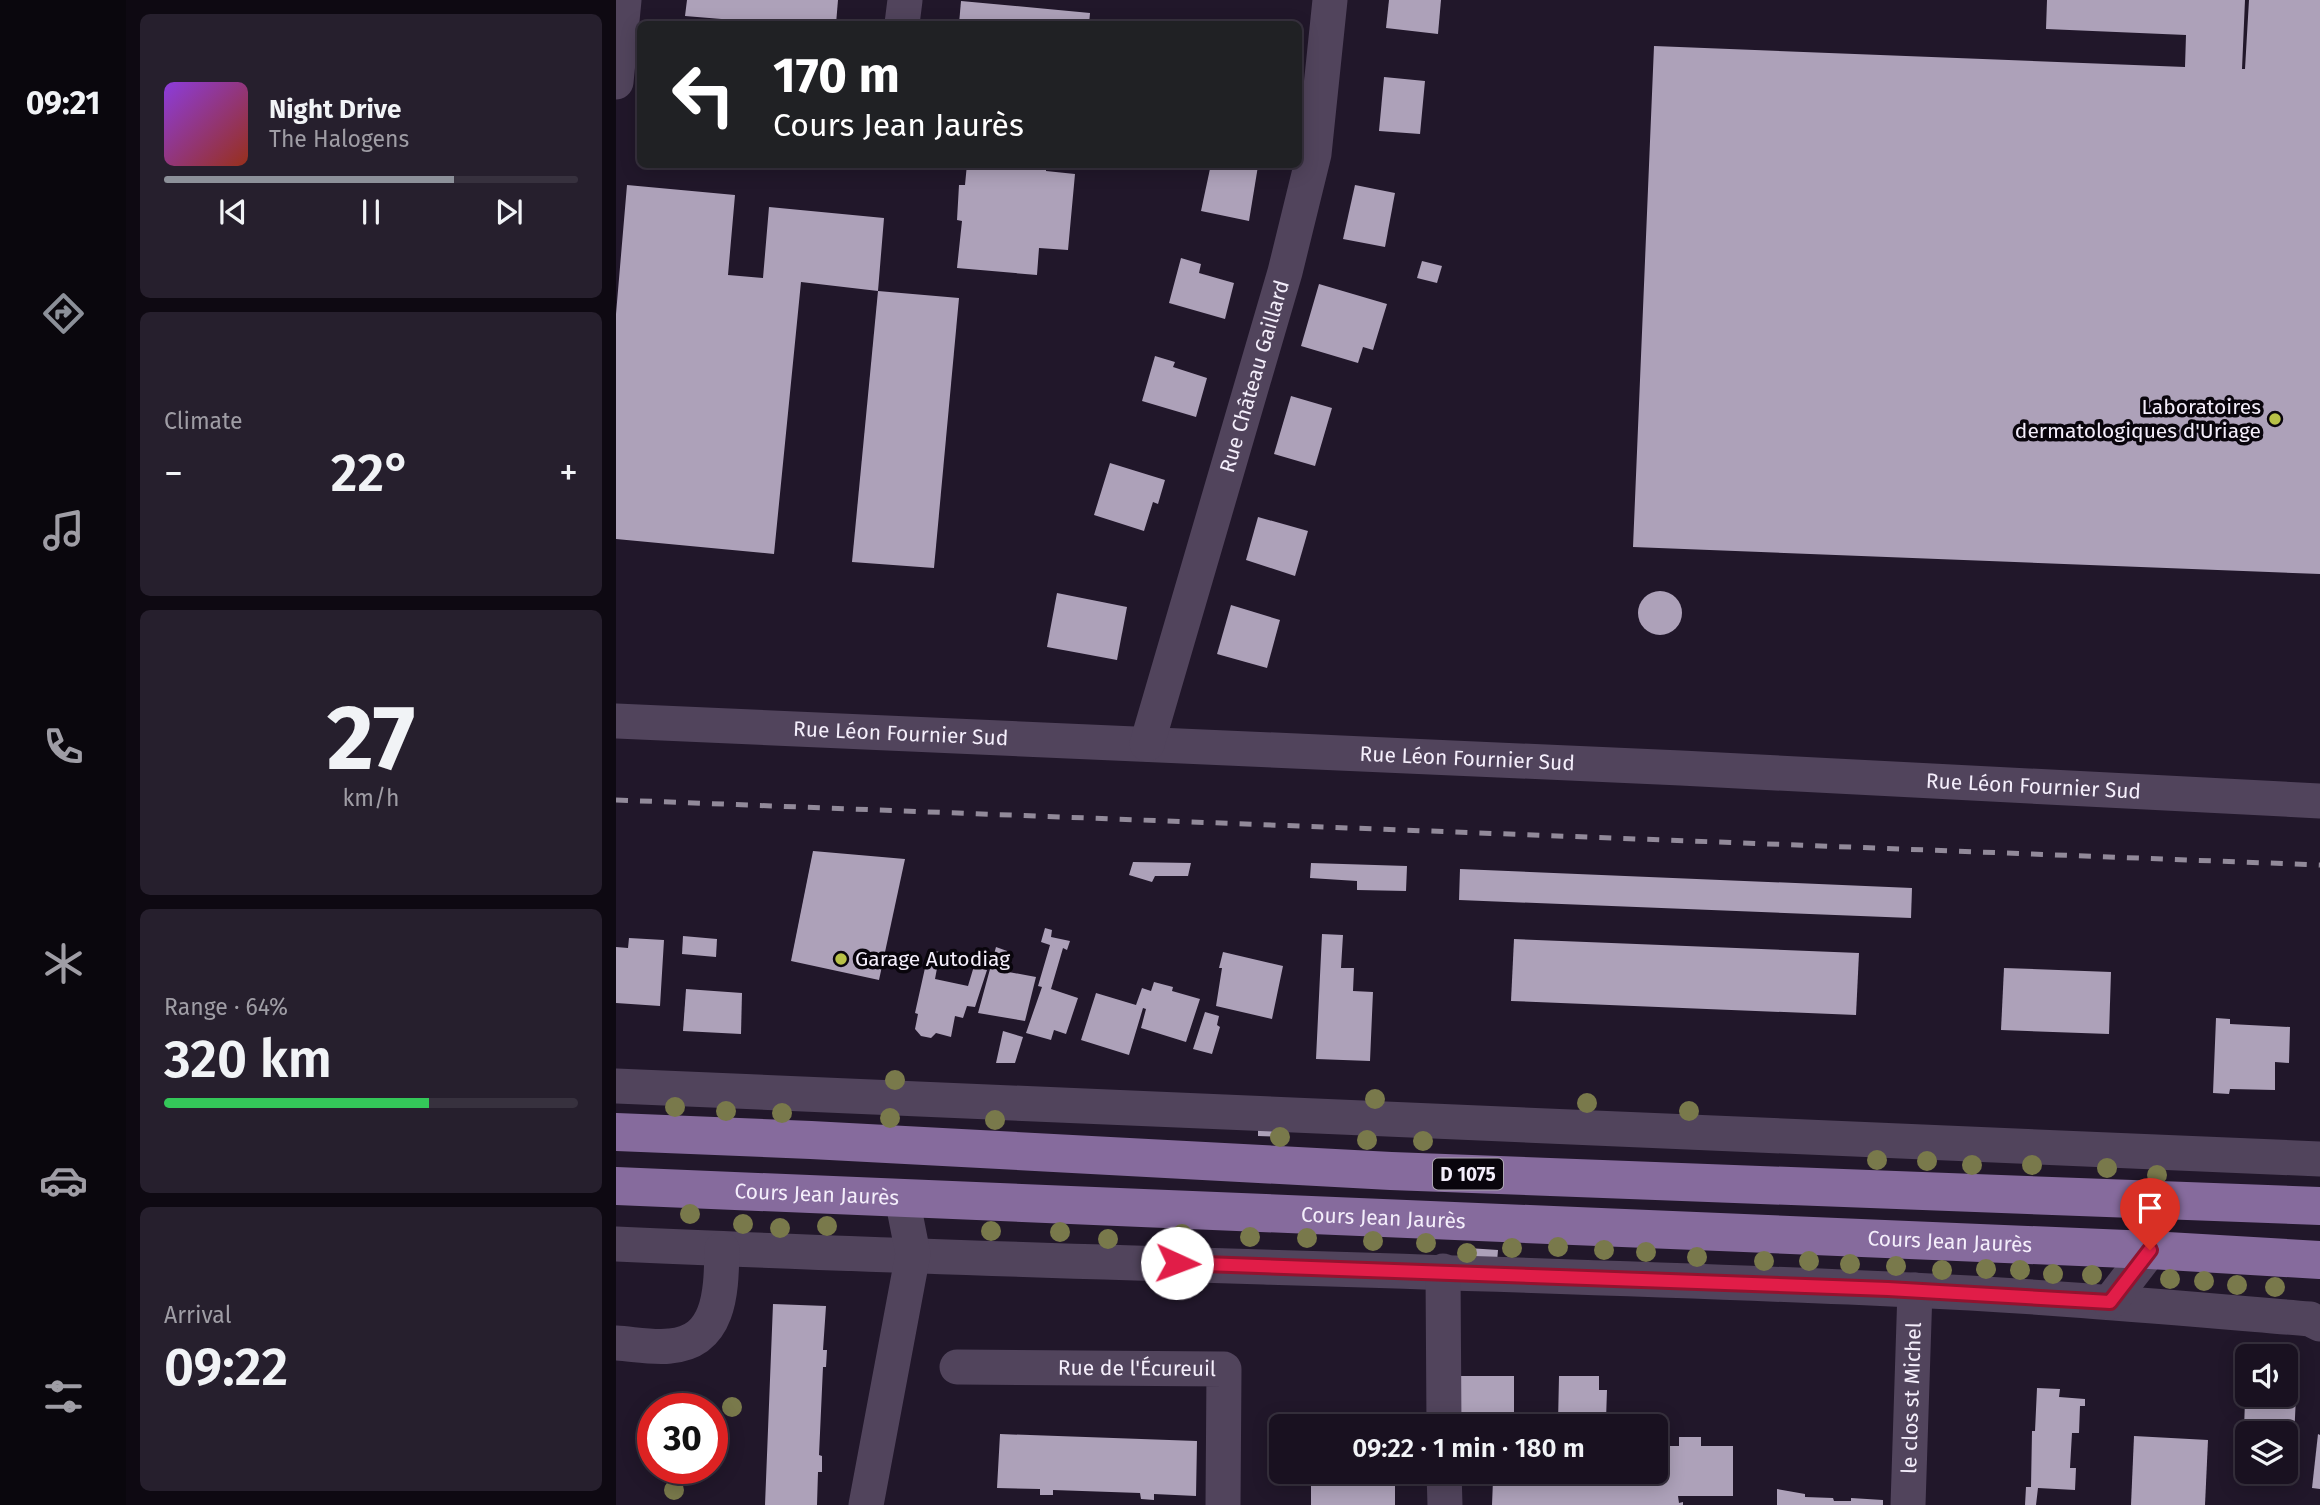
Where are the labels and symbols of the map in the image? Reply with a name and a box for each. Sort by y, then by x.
street label: Rue Château Gaillard [1214,277,1295,476]
place label: Laboratoires dermatologiques d'Uriage [2015,394,2261,444]
marker: Laboratoires dermatologiques d'Uriage [2267,411,2283,427]
street label: Rue Léon Fournier Sud [793,716,1009,751]
street label: Rue Léon Fournier Sud [1359,741,1575,776]
street label: Rue Léon Fournier Sud [1925,768,2142,805]
place label: Garage Autodiag [855,946,1010,972]
marker: Garage Autodiag [833,951,849,967]
road number: D 1075 [1433,1158,1503,1190]
street label: Cours Jean Jaurès [734,1178,900,1211]
pin [2120,1178,2180,1250]
street label: Cours Jean Jaurès [1300,1202,1466,1234]
street label: Cours Jean Jaurès [1867,1225,2033,1258]
position arrow [1140,1226,1214,1300]
street label: le clos st Michel [1896,1322,1927,1474]
street label: Rue de l'Écureuil [1058,1355,1216,1382]
speed limit sign: 30 [637,1393,728,1484]

